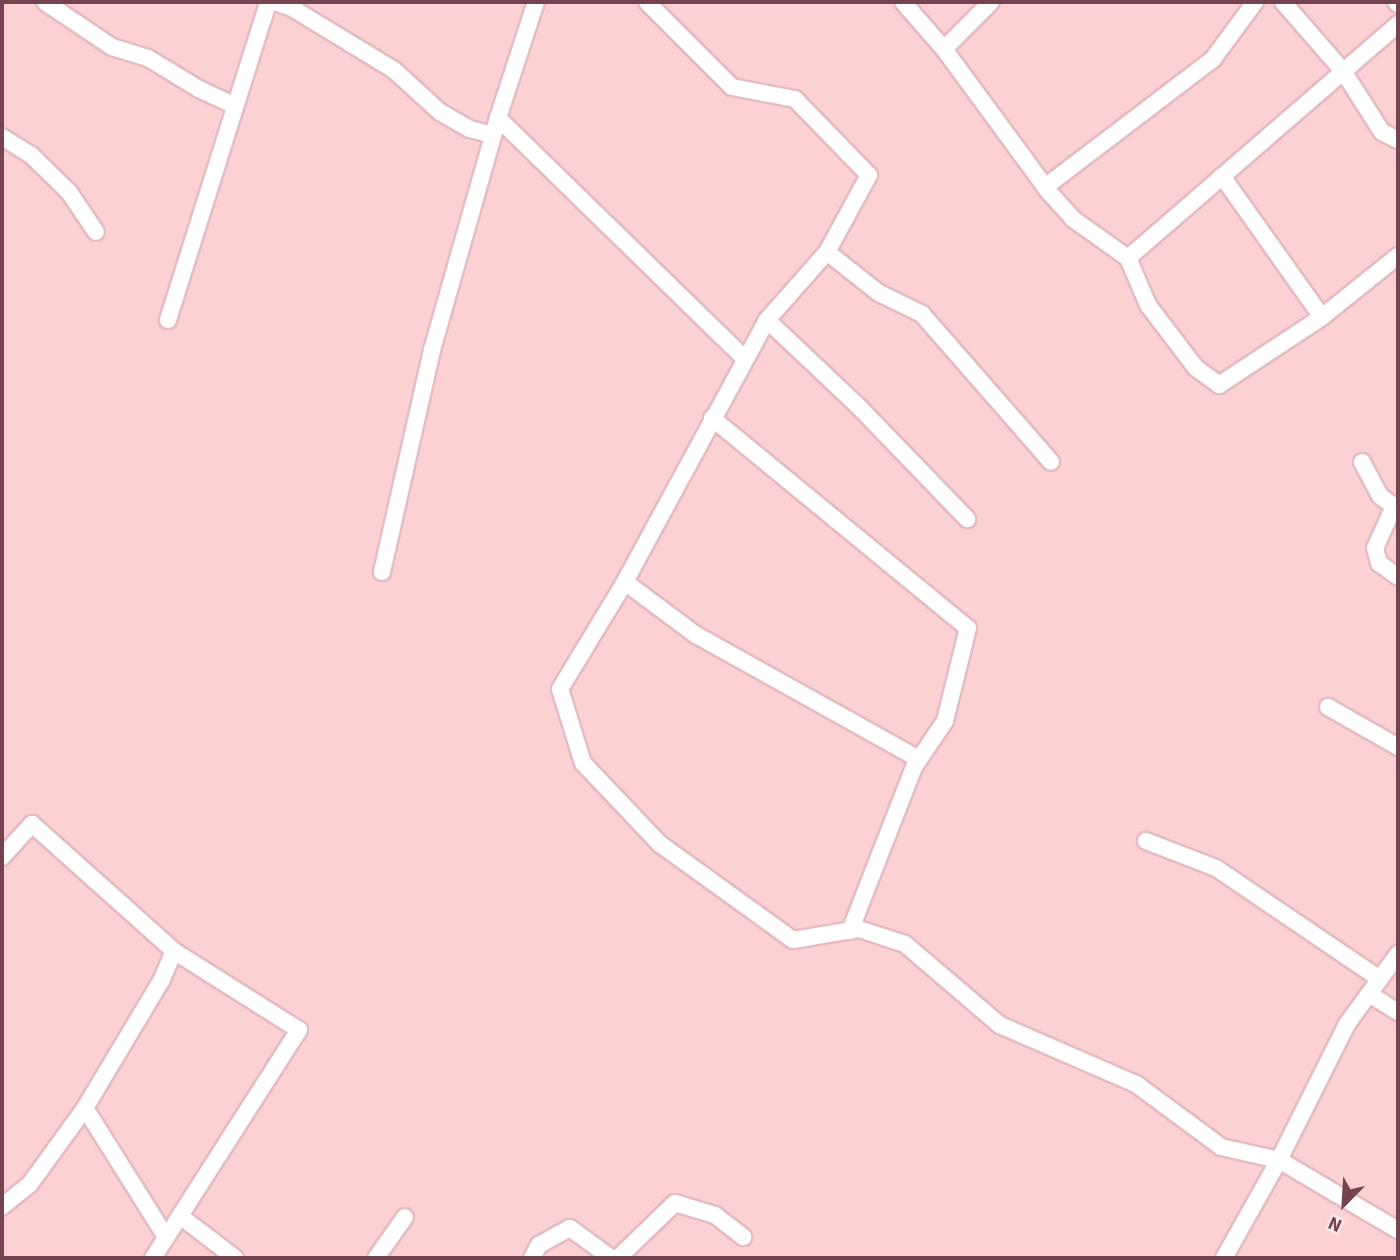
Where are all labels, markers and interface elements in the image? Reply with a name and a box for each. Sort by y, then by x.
north arrow [1309,1169,1379,1239]
text: N [1324,1209,1347,1239]

